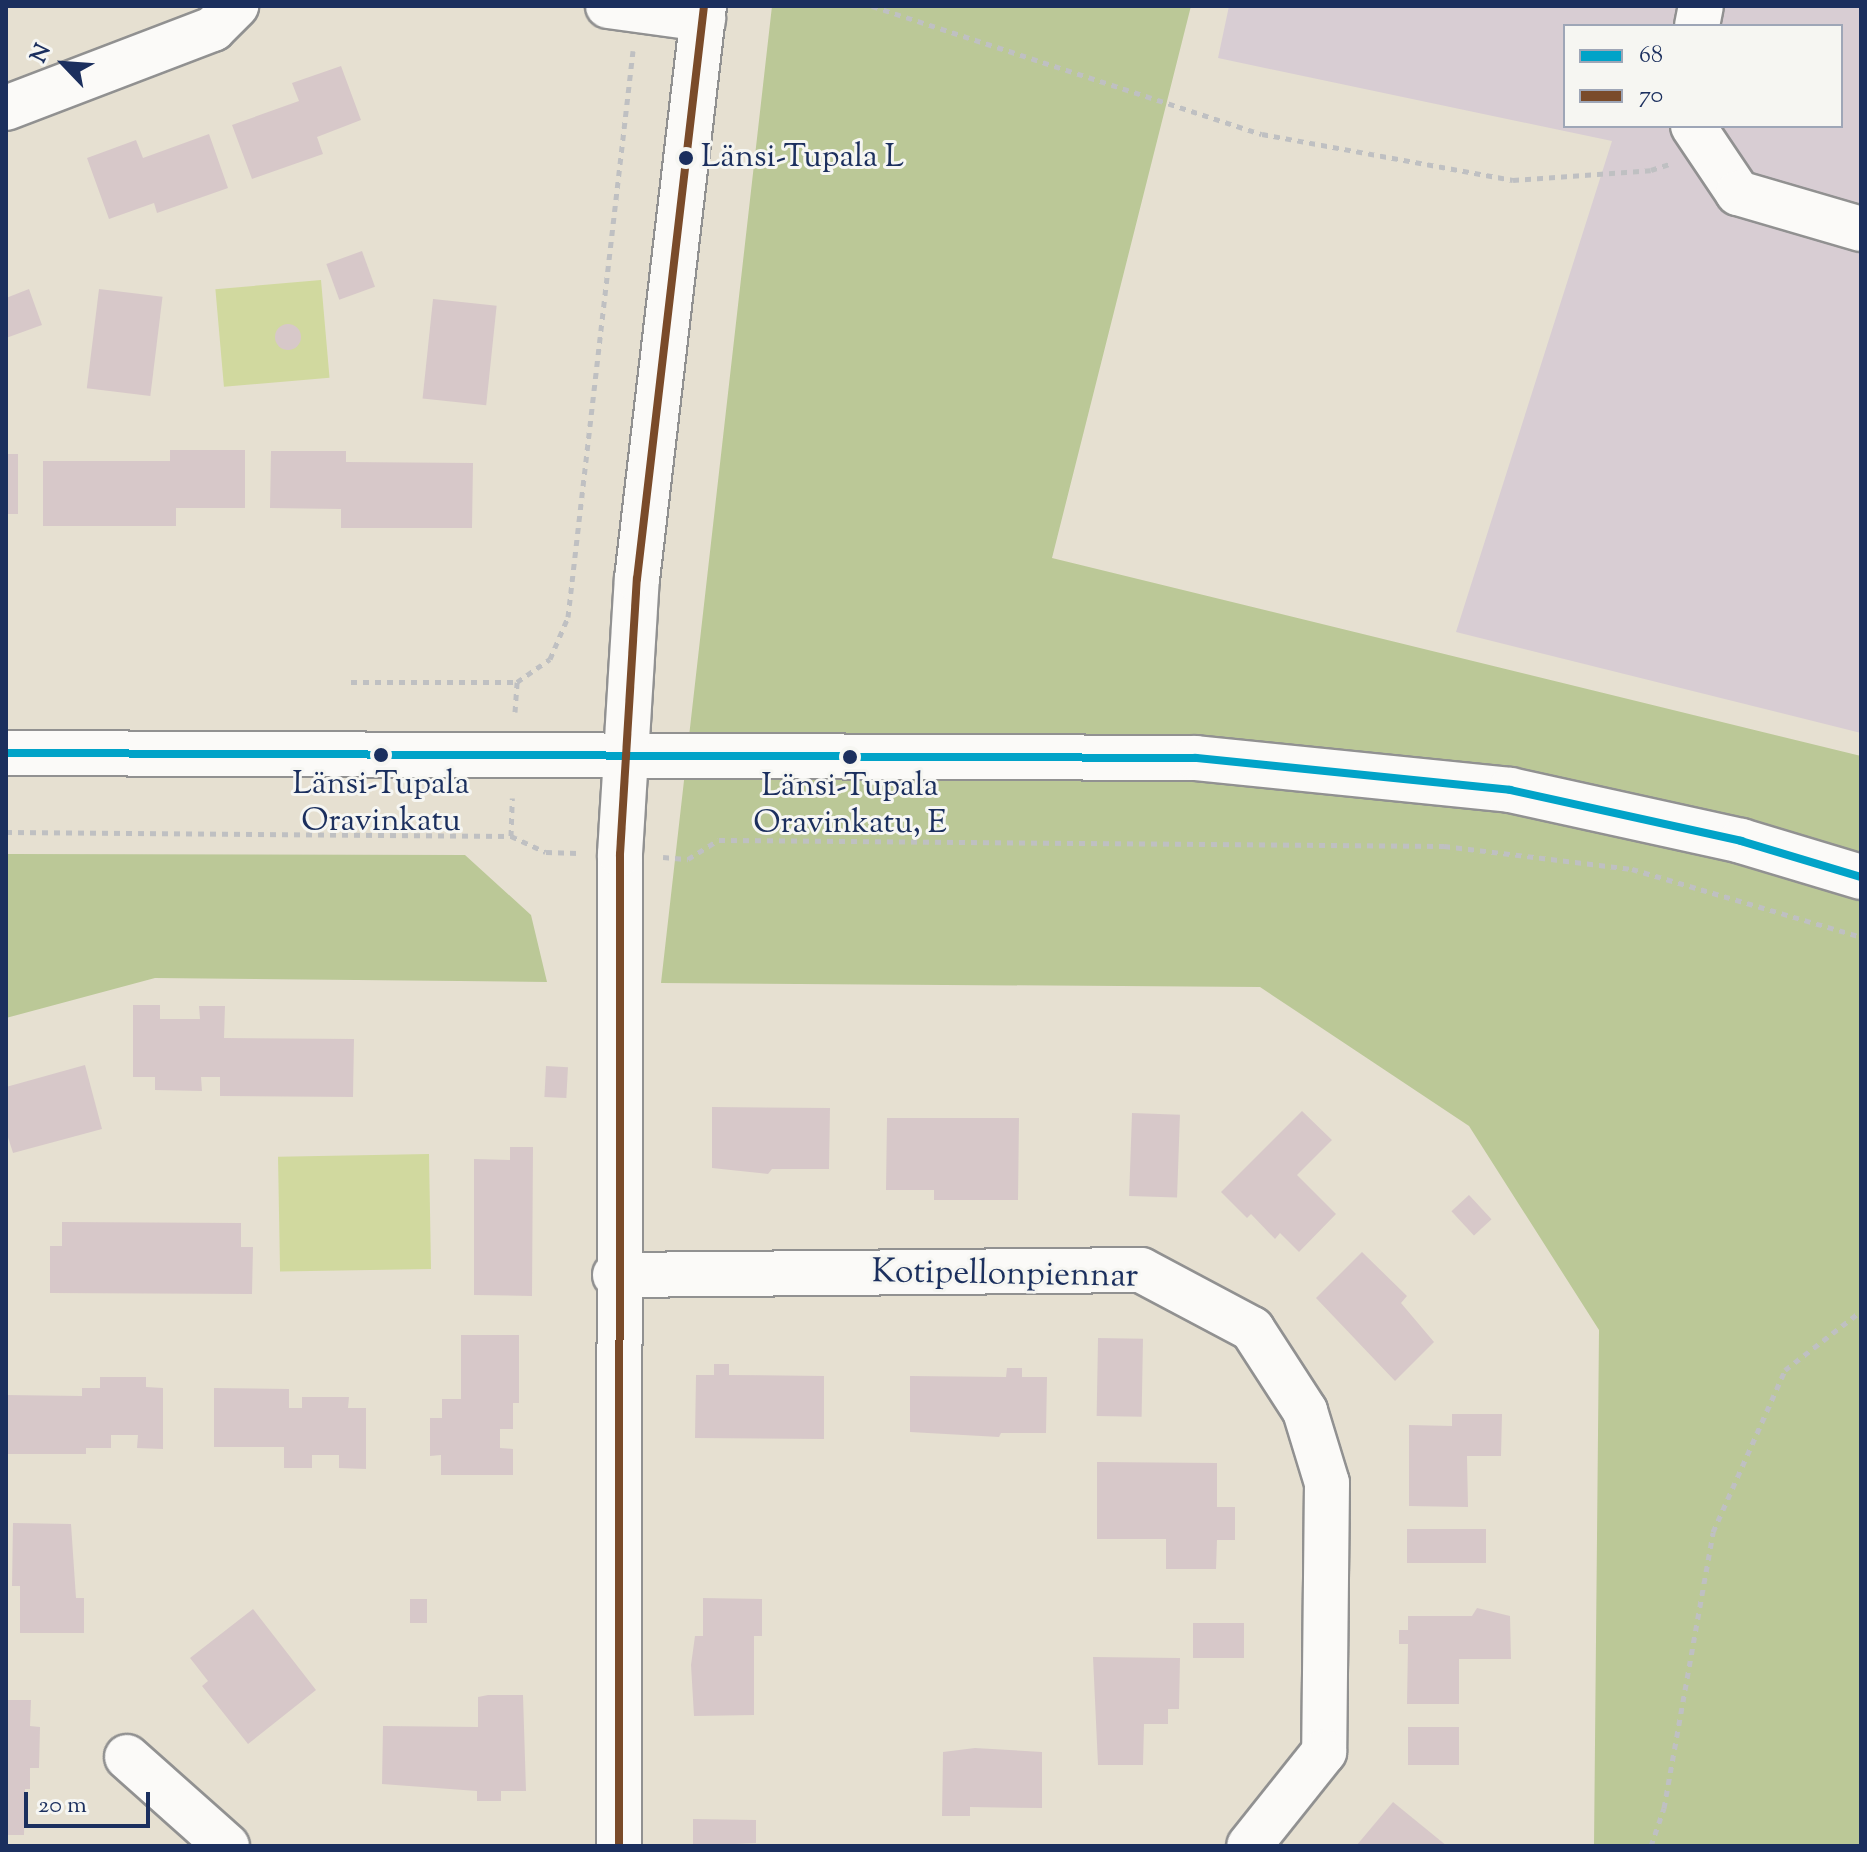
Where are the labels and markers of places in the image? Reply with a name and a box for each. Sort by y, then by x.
place label: Länsi-Tupala L [701,139,904,177]
marker: Länsi-Tupala L [678,150,694,166]
marker: Länsi-Tupala Oravinkatu [373,747,389,763]
marker: Länsi-Tupala Oravinkatu, E [842,749,858,765]
place label: Länsi-Tupala Oravinkatu [293,767,469,842]
place label: Länsi-Tupala Oravinkatu, E [753,769,947,844]

